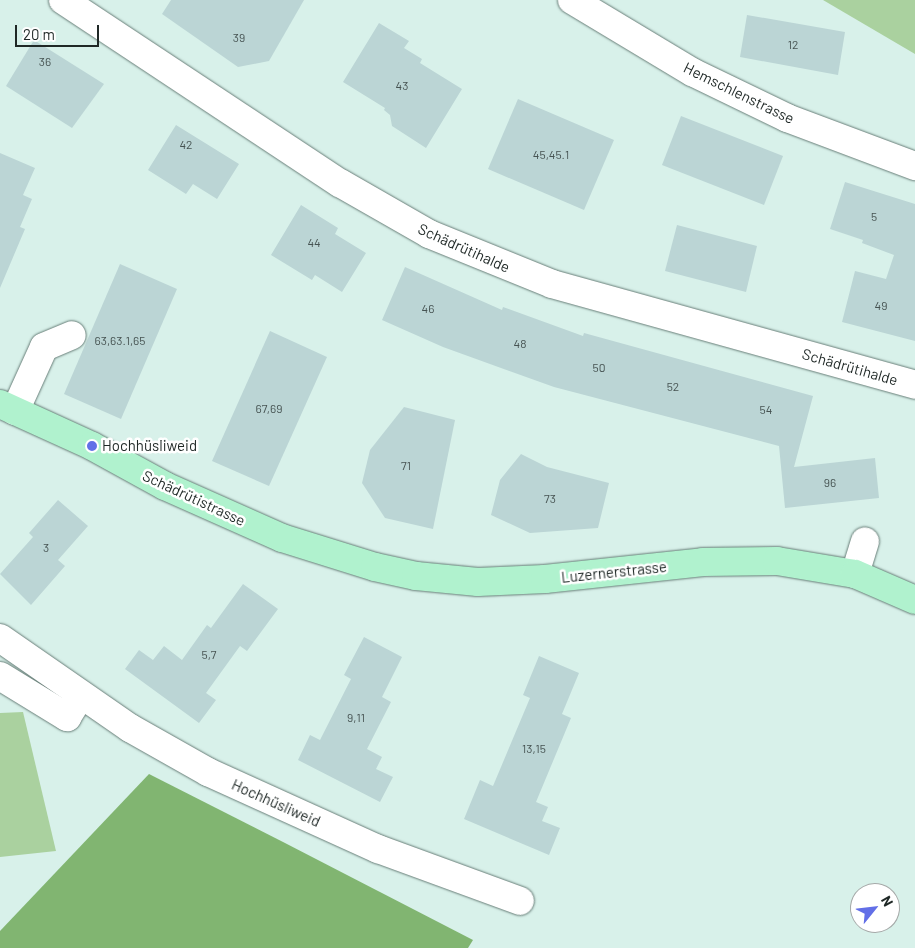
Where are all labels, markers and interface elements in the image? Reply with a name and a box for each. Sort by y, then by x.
scale bar [18,15,101,47]
text: 20 m [23,25,55,43]
house number: 39 [233,31,245,45]
house number: 12 [788,38,798,52]
house number: 36 [39,55,51,69]
street label: Hemschlenstrasse [681,58,797,128]
house number: 43 [396,79,408,93]
house number: 42 [179,138,193,152]
house number: 45,45.1 [533,148,569,162]
house number: 5 [871,210,877,224]
street label: Schädrütihalde [415,220,513,276]
house number: 44 [307,236,321,250]
house number: 49 [875,299,887,313]
house number: 46 [422,302,434,316]
house number: 63,63.1,65 [95,334,145,348]
house number: 48 [514,337,526,351]
street label: Schädrütihalde [800,345,900,389]
house number: 50 [593,361,605,375]
house number: 52 [667,380,679,394]
house number: 67,69 [256,402,282,416]
house number: 54 [760,403,772,417]
place label: Hochhüsliweid [102,437,197,455]
marker: Hochhüsliweid [86,440,98,452]
house number: 71 [401,459,411,473]
street label: Schädrütistrasse [140,466,248,530]
house number: 96 [824,476,836,490]
house number: 73 [544,492,556,506]
house number: 3 [43,541,49,555]
street label: Luzernerstrasse [560,558,668,586]
house number: 5,7 [201,648,217,662]
house number: 9,11 [347,711,365,725]
house number: 13,15 [522,742,546,756]
street label: Hochhüsliweid [229,775,323,831]
north arrow [850,883,900,933]
text: N [878,893,897,909]

